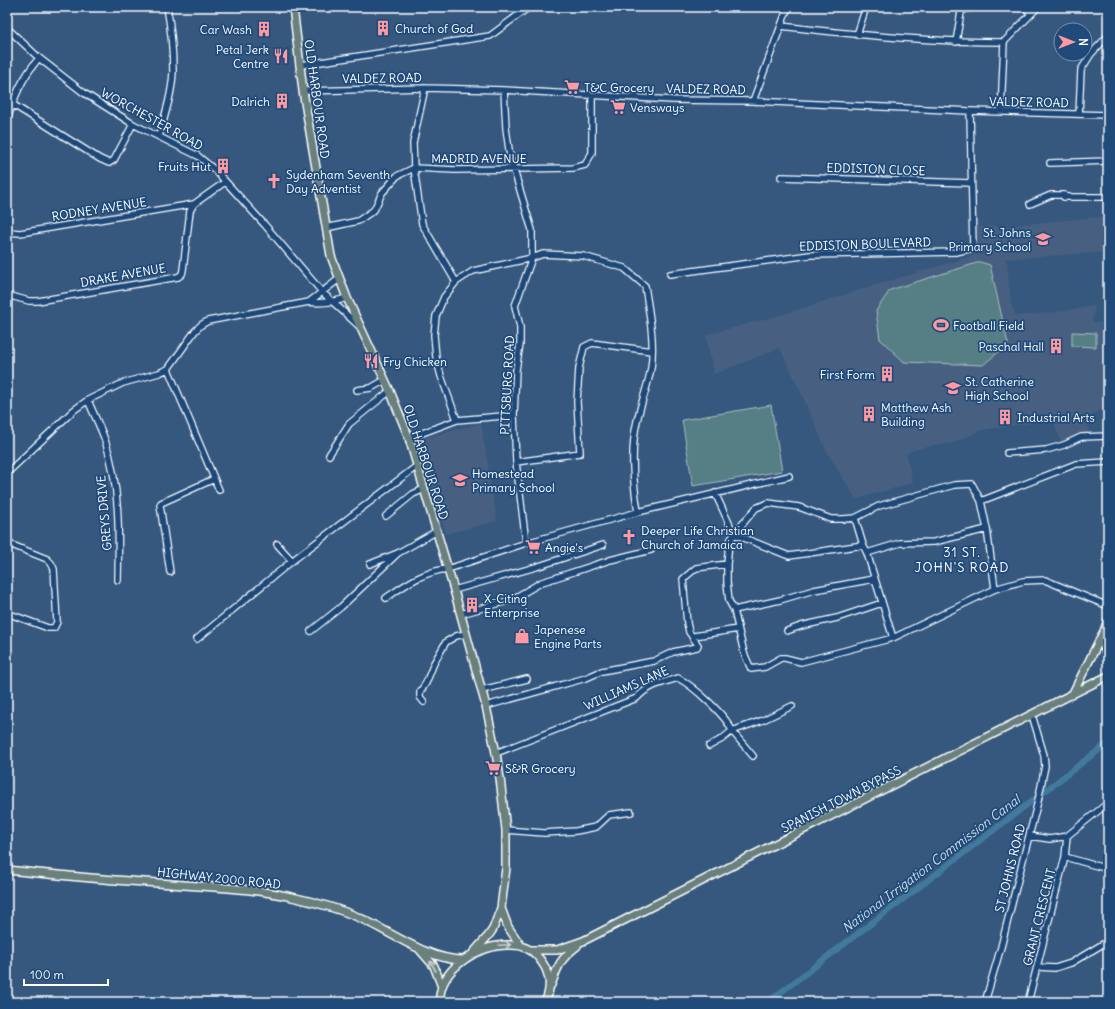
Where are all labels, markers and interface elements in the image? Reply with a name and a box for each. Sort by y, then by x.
building icon: Church of God [374,19,392,37]
building icon: Car Wash [255,20,273,38]
place label: Church of God [395,21,473,36]
place label: Car Wash [200,22,252,37]
north arrow [1053,22,1093,62]
text: N [1076,38,1090,46]
street label: OLD HARBOUR ROAD [301,39,333,159]
place label: Petal Jerk Centre [216,42,269,71]
restaurant icon: Petal Jerk Centre [272,47,290,65]
street label: VALDEZ ROAD [342,70,422,86]
supermarket icon: T&C Grocery [563,78,581,96]
place label: T&C Grocery [584,80,654,95]
street label: VALDEZ ROAD [666,81,746,97]
street label: WORCHESTER ROAD [98,85,206,153]
building icon: Dalrich [273,92,291,110]
place label: Dalrich [231,94,270,109]
street label: VALDEZ ROAD [989,94,1069,110]
supermarket icon: Vensways [609,98,627,116]
place label: Vensways [630,100,684,115]
street label: MADRID AVENUE [431,151,527,166]
building icon: Fruits Hut [214,157,232,175]
place label: Fruits Hut [158,159,211,174]
street label: EDDISTON CLOSE [826,160,926,178]
place label: Sydenham Seventh Day Adventist [286,167,390,196]
church icon: Sydenham Seventh Day Adventist [265,172,283,190]
street label: RODNEY AVENUE [51,194,147,224]
place label: St. Johns Primary School [948,225,1031,254]
school or university icon: St. Johns Primary School [1034,230,1052,248]
street label: EDDISTON BOULEVARD [799,234,931,254]
street label: DRAKE AVENUE [79,260,167,290]
sports icon: Football Field [932,316,950,334]
place label: Football Field [953,318,1024,333]
street label: PITTSBURG ROAD [497,335,517,435]
building icon: Paschal Hall [1047,337,1065,355]
place label: Paschal Hall [978,339,1044,354]
restaurant icon: Fry Chicken [362,352,380,370]
place label: Fry Chicken [383,354,447,369]
building icon: First Form [878,365,896,383]
place label: First Form [820,367,875,382]
place label: St. Catherine High School [965,374,1034,403]
school or university icon: St. Catherine High School [944,379,962,397]
place label: Matthew Ash Building [881,400,951,429]
street label: OLD HARBOUR ROAD [400,403,452,521]
building icon: Matthew Ash Building [860,405,878,423]
building icon: Industrial Arts [996,408,1014,426]
place label: Industrial Arts [1017,410,1095,425]
place label: Homestead Primary School [472,466,555,495]
school or university icon: Homestead Primary School [451,471,469,489]
street label: GREYS DRIVE [93,475,115,551]
place label: Deeper Life Christian Church of Jamaica [641,523,754,552]
church icon: Deeper Life Christian Church of Jamaica [620,528,638,546]
supermarket icon: Angie's [524,538,542,556]
place label: Angie's [545,540,583,555]
district label: 31 ST. JOHN'S ROAD [915,544,1009,576]
place label: X-Citing Enterprise [484,591,539,620]
building icon: X-Citing Enterprise [463,596,481,614]
place label: Japenese Engine Parts [534,622,602,651]
shop icon: Japenese Engine Parts [513,627,531,645]
street label: WILLIAMS LANE [581,663,671,713]
supermarket icon: S&R Grocery [484,759,502,777]
place label: S&R Grocery [505,761,576,776]
street label: SPANISH TOWN BYPASS [779,762,904,836]
water label: National Irrigation Commission Canal [839,790,1025,937]
street label: ST JOHNS ROAD [992,822,1028,914]
street label: HIGHWAY 2000 ROAD [156,864,282,892]
street label: GRANT CRESCENT [1020,867,1058,967]
one-way arrow [498,942,511,949]
one-way arrow [428,960,436,972]
scale bar [24,961,108,987]
text: 100 m [30,967,64,982]

